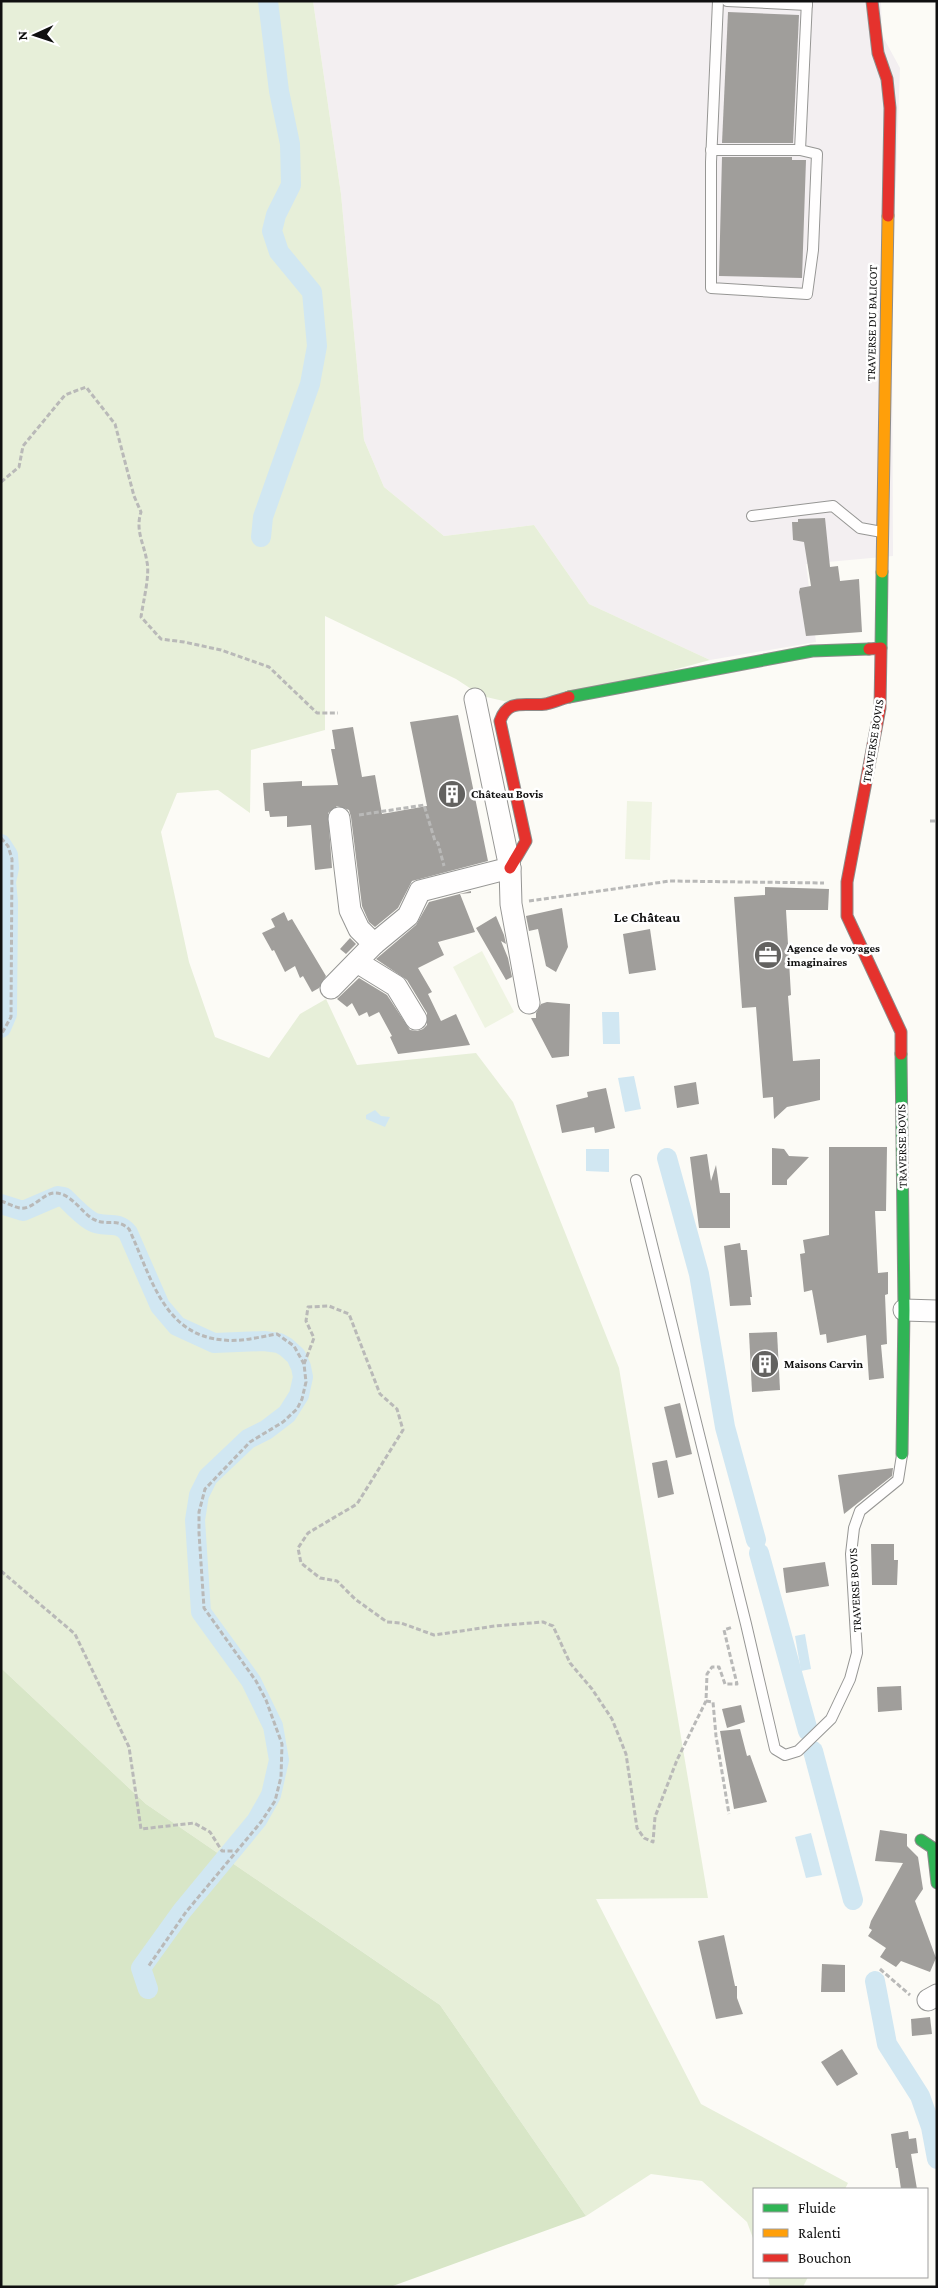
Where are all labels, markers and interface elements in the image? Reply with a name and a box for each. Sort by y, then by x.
north arrow [10,10,60,60]
text: N [14,30,30,41]
street label: TRAVERSE DU BALICOT [864,264,880,381]
street label: TRAVERSE BOVIS [859,698,887,784]
building icon: Château Bovis [437,779,467,809]
place label: Château Bovis [471,787,543,801]
district label: Le Château [614,909,680,925]
office icon: Agence de voyages imaginaires [753,940,783,970]
place label: Agence de voyages imaginaires [786,941,880,969]
street label: TRAVERSE BOVIS [894,1103,910,1188]
building icon: Maisons Carvin [750,1349,780,1379]
place label: Maisons Carvin [784,1357,863,1371]
street label: TRAVERSE BOVIS [846,1547,864,1632]
legend [753,2188,928,2278]
text: Fluide [798,2200,836,2216]
text: Ralenti [798,2225,841,2241]
text: Bouchon [798,2250,851,2266]

